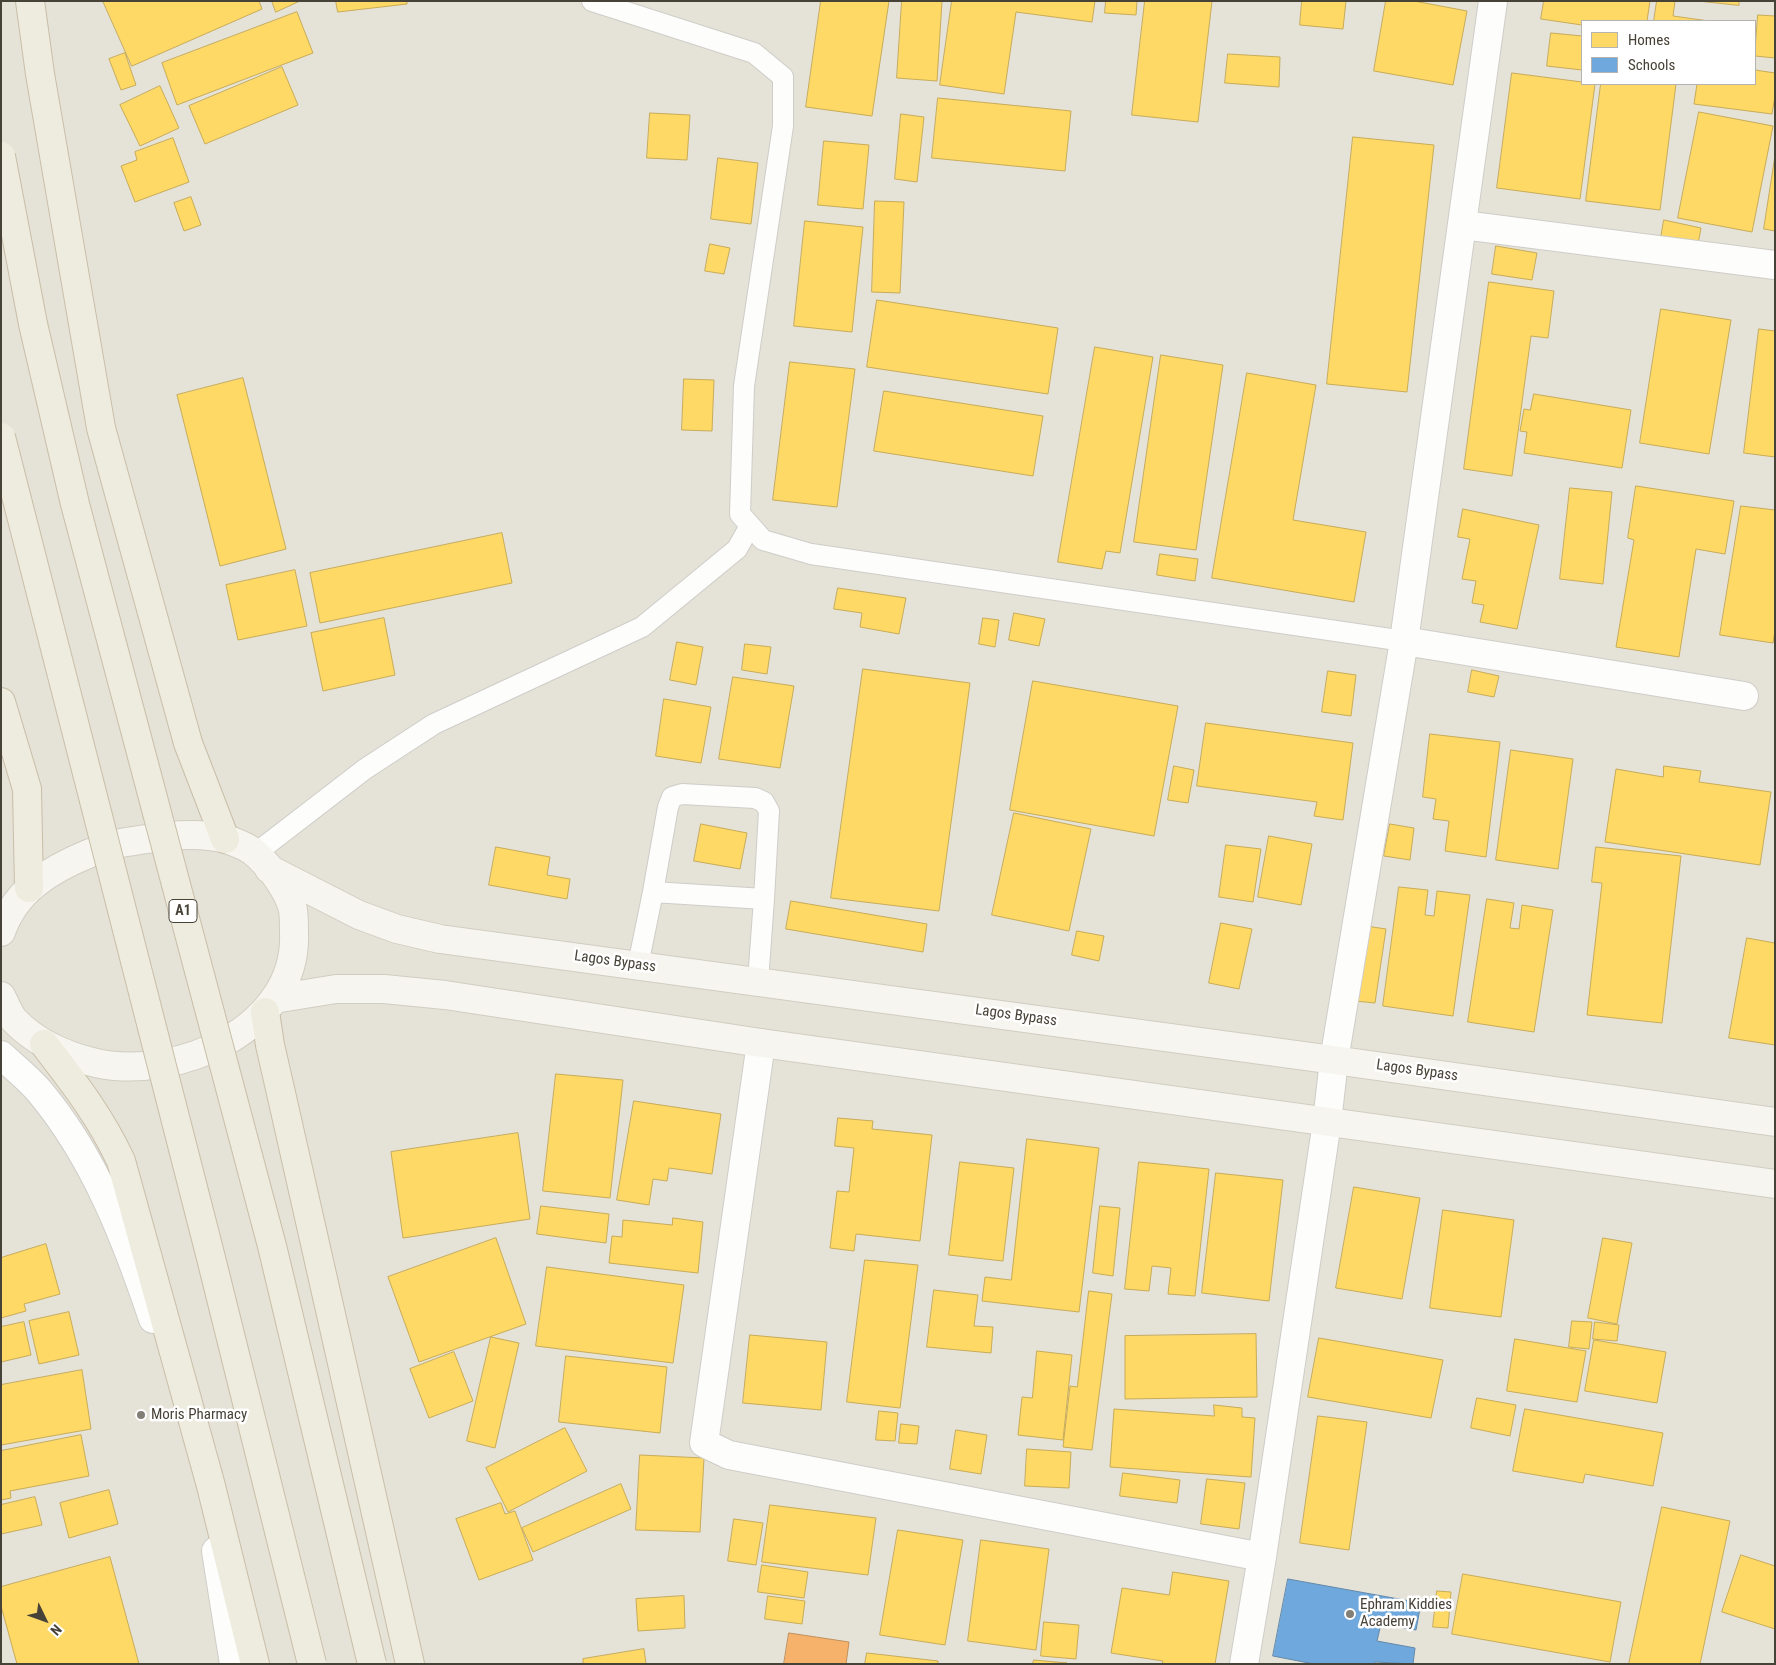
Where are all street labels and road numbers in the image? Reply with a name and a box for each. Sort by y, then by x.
road number: A1 [169,899,197,922]
street label: Lagos Bypass [573,947,657,977]
street label: Lagos Bypass [974,1001,1058,1031]
street label: Lagos Bypass [1375,1056,1459,1086]

